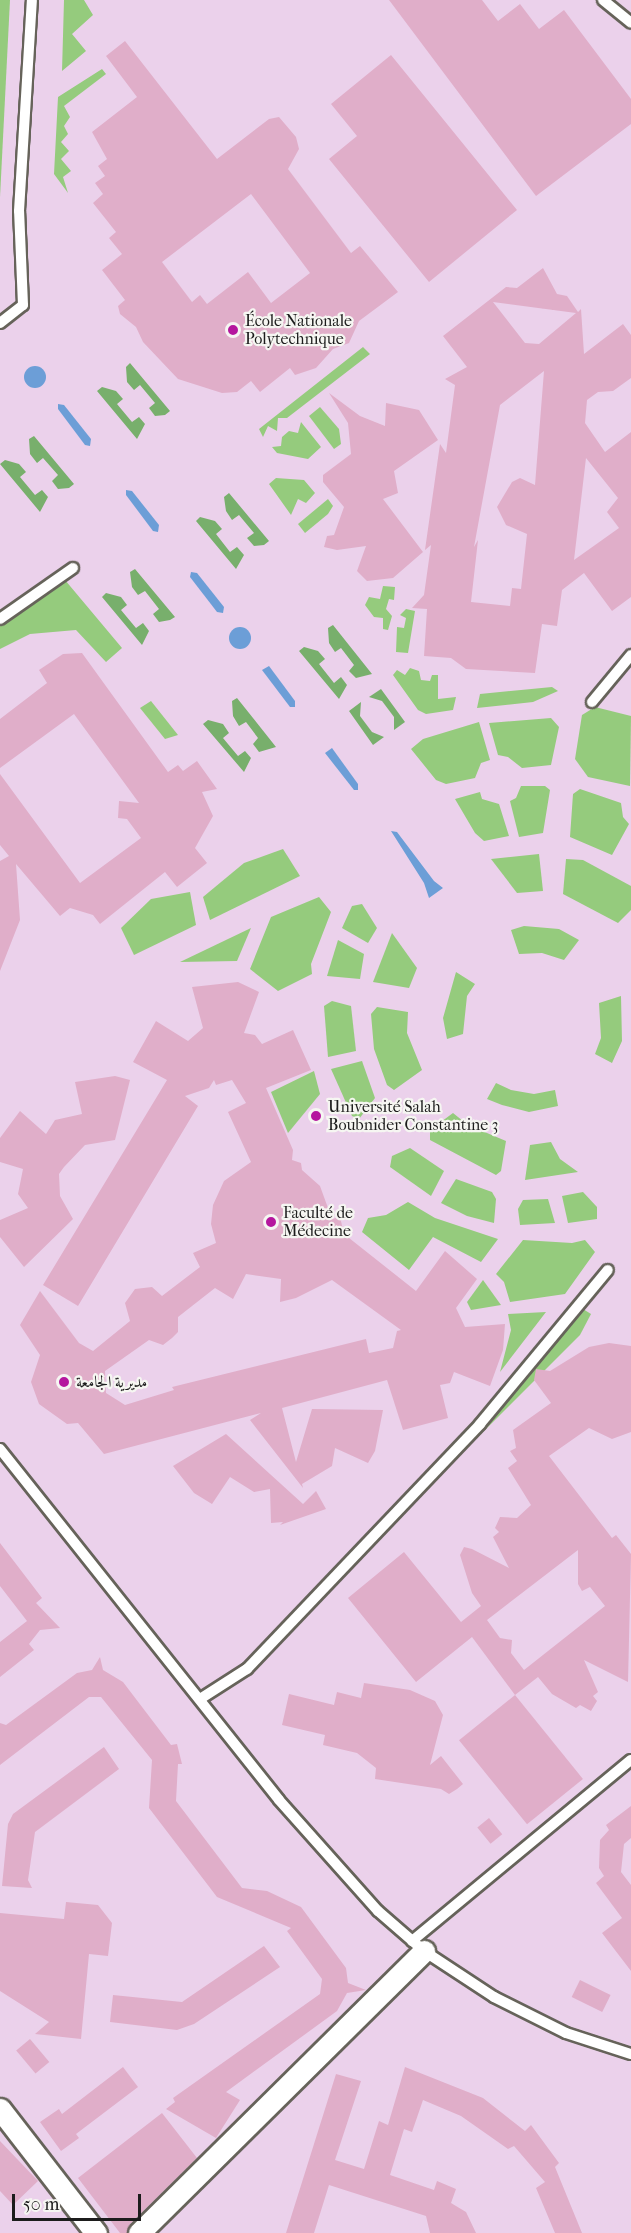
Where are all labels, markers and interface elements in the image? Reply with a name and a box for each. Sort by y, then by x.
place label: École Nationale Polytechnique [245,311,352,349]
marker: École Nationale Polytechnique [226,323,240,337]
place label: Université Salah Boubnider Constantine 3 [328,1097,498,1135]
marker: Université Salah Boubnider Constantine 3 [309,1109,323,1123]
place label: Faculté de Médecine [283,1203,353,1241]
marker: Faculté de Médecine [264,1215,278,1229]
place label: مديرية الجامعة [76,1372,147,1392]
marker: مديرية الجامعة [57,1375,71,1389]
scale bar [15,2182,144,2220]
text: 50 m [23,2194,59,2215]

